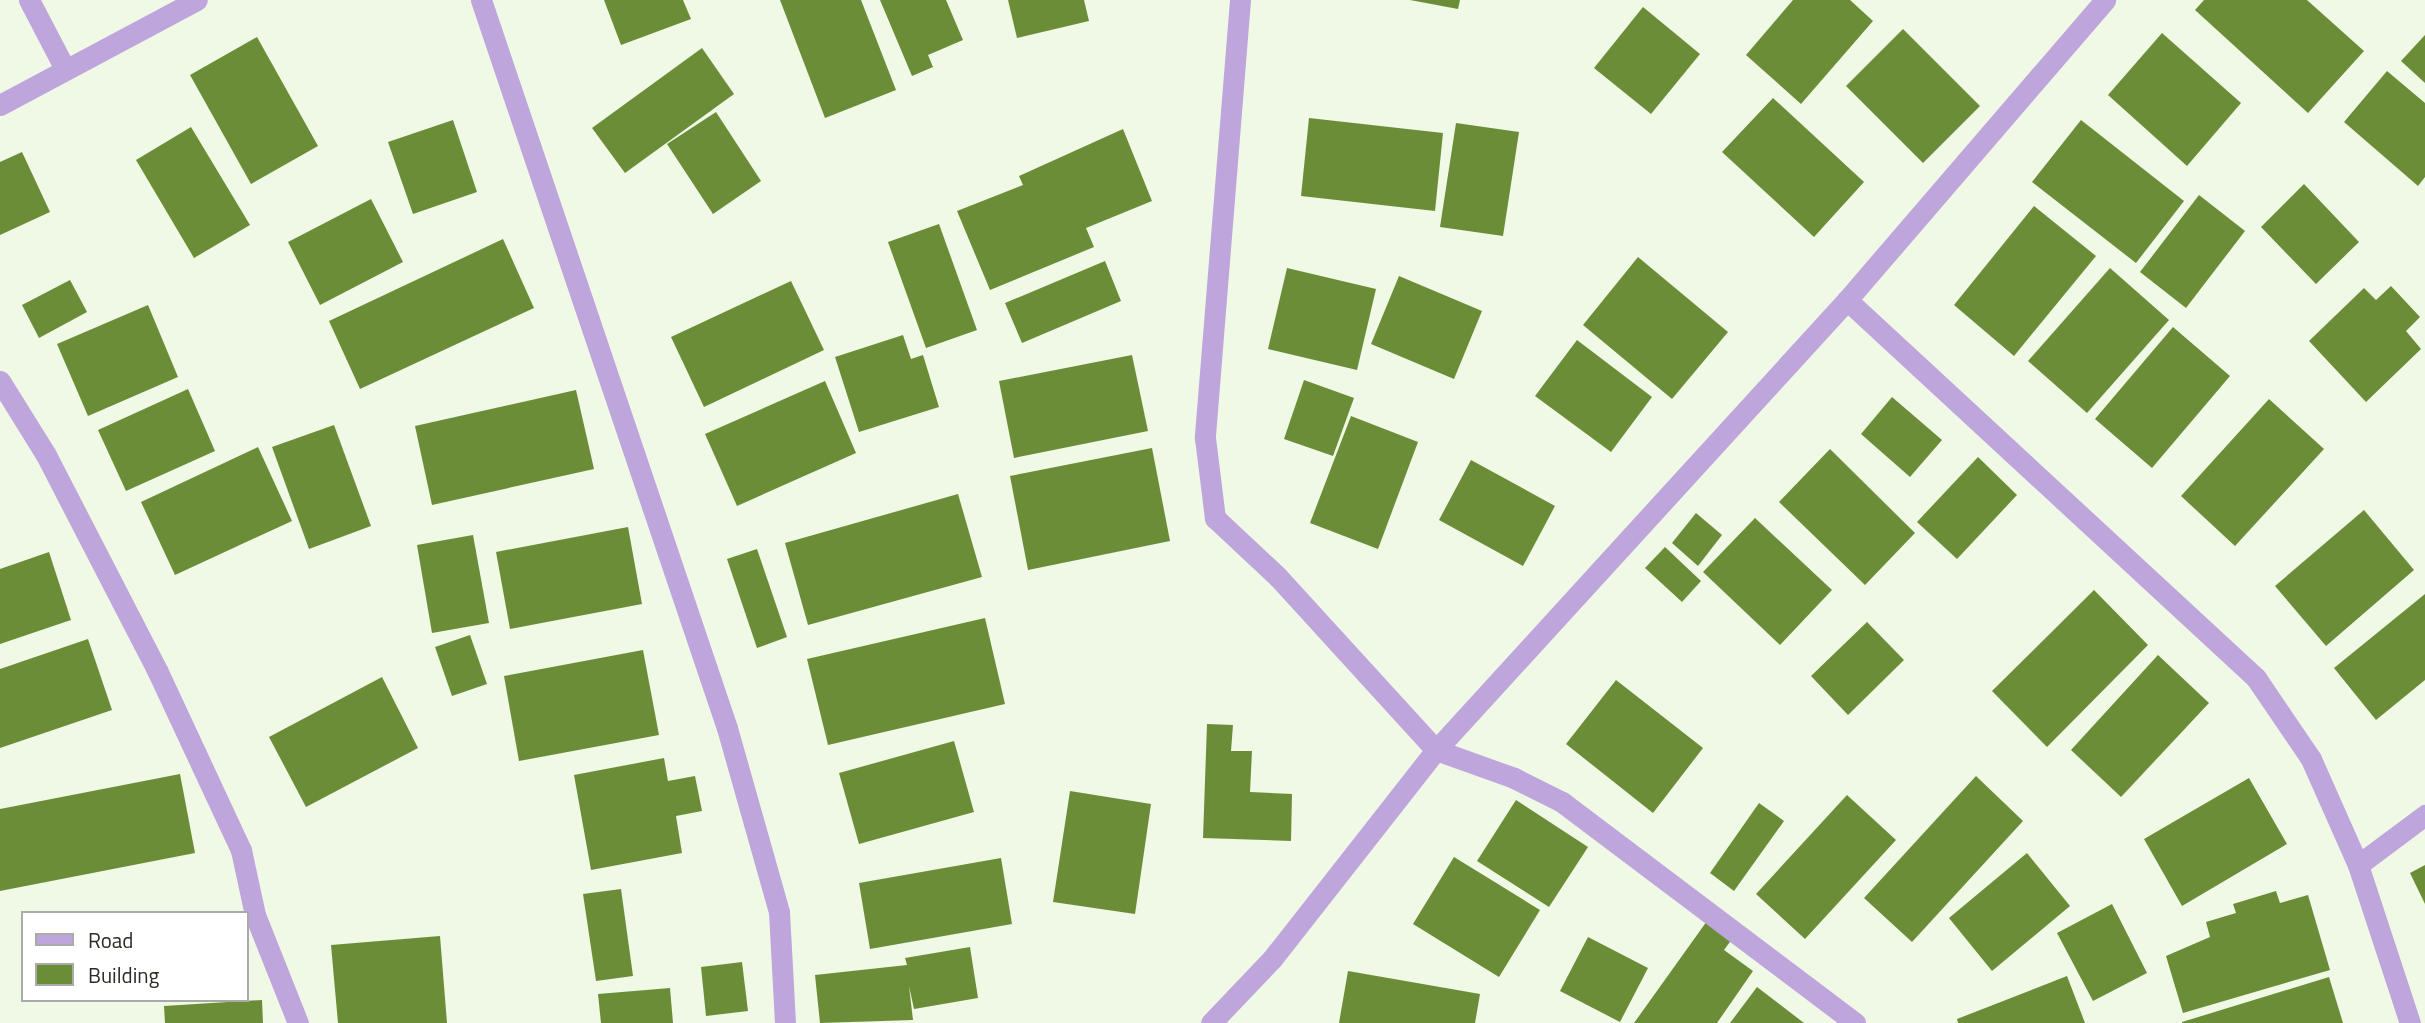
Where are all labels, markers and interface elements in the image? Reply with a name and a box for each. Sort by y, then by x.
legend [21,911,248,1002]
text: Road [88,924,133,956]
text: Building [88,959,159,991]

